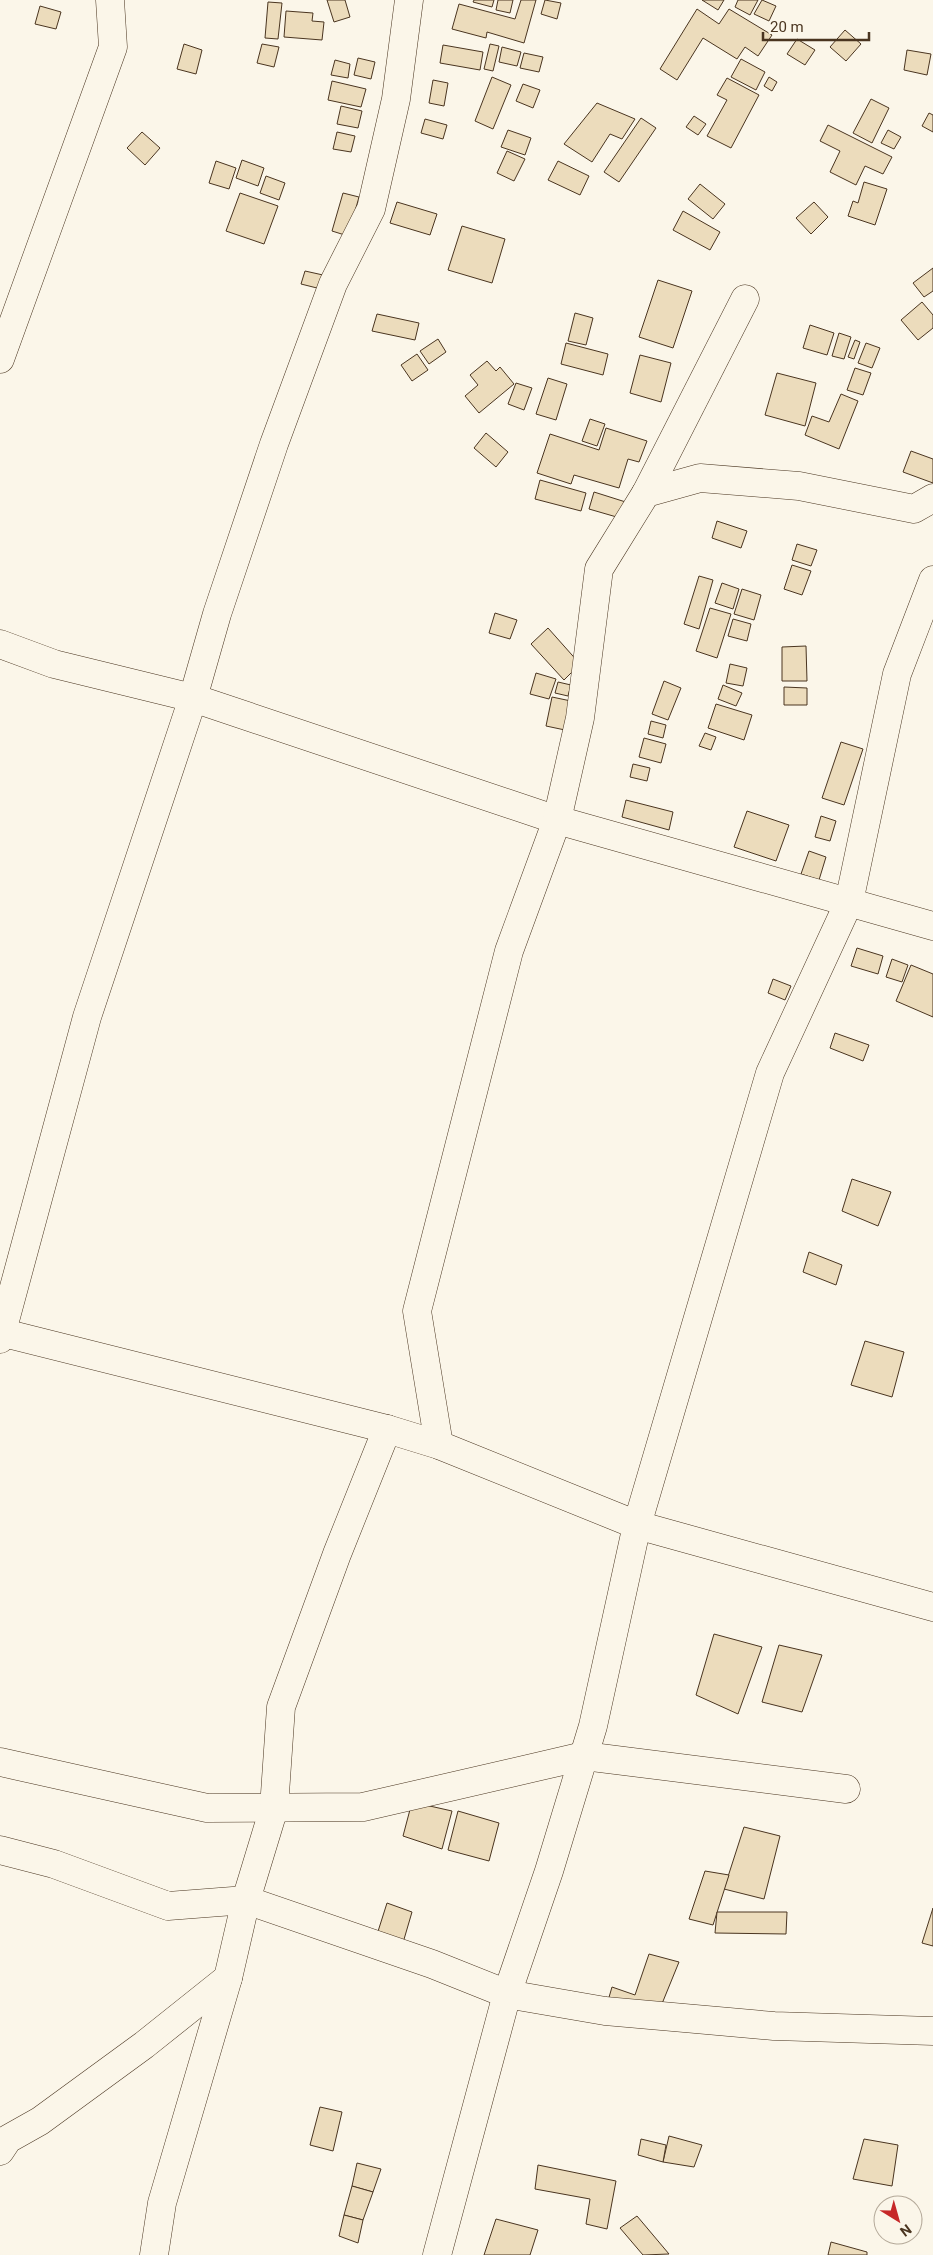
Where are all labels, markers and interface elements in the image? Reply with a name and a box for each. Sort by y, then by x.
scale bar [763,10,869,42]
text: 20 m [770,18,804,36]
north arrow [873,2195,923,2245]
text: N [897,2221,915,2240]

